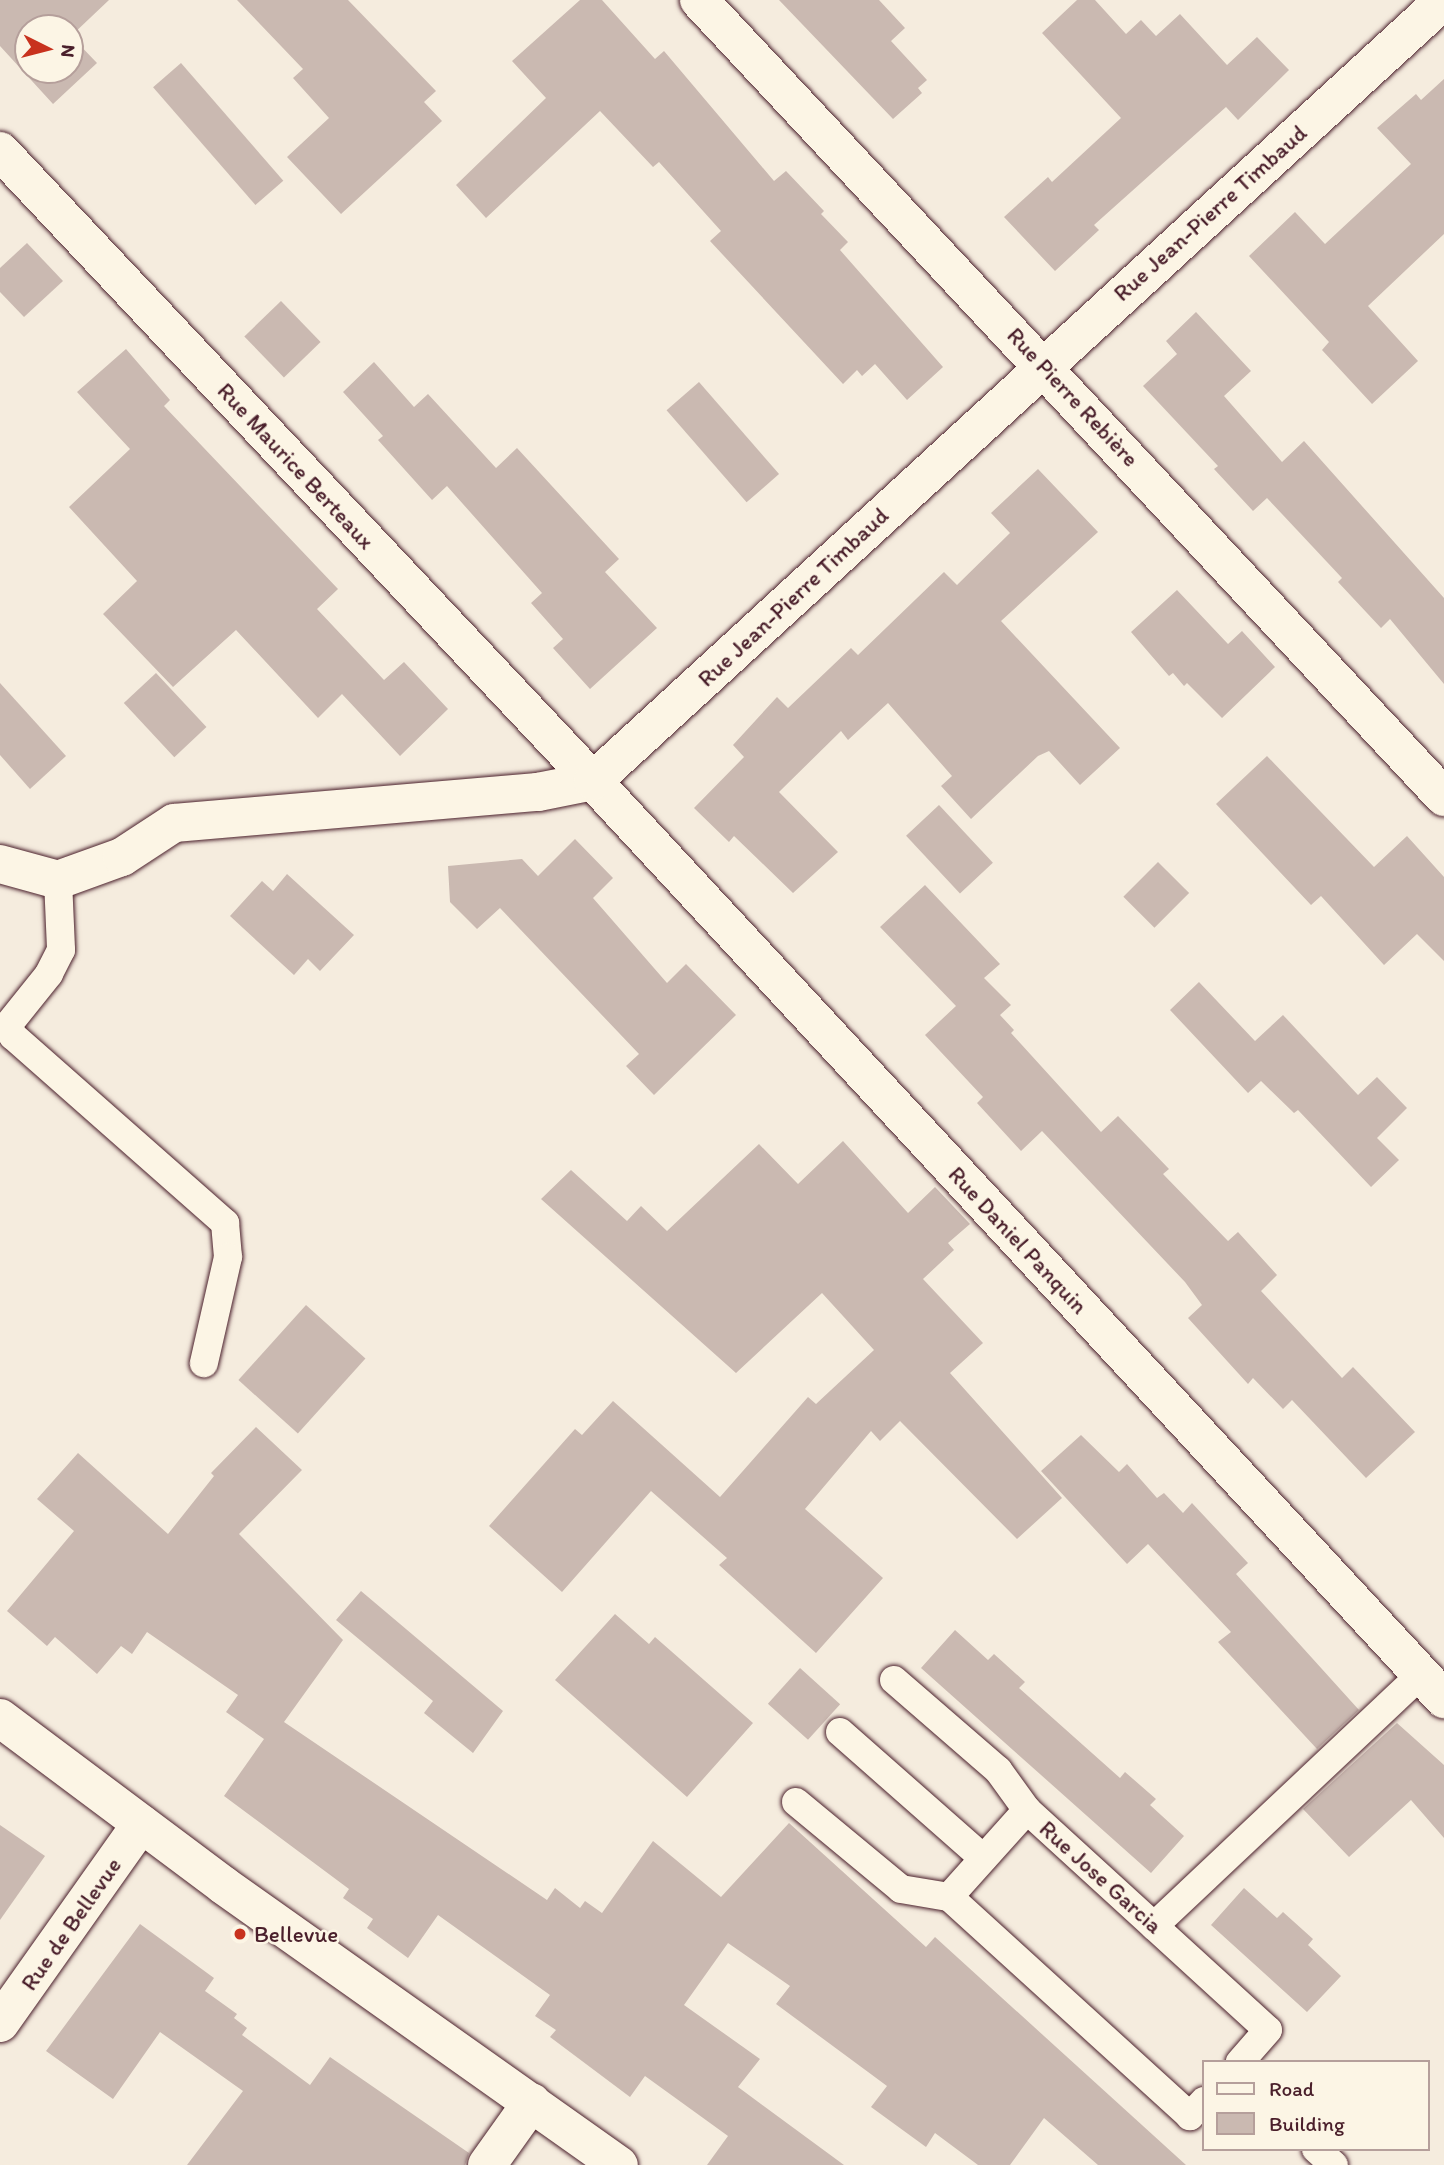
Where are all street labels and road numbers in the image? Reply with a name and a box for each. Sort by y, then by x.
street label: Rue Jean-Pierre Timbaud [1108,119,1312,307]
street label: Rue Pierre Rebière [1002,322,1144,472]
street label: Rue Maurice Berteaux [212,377,380,555]
street label: Rue Jean-Pierre Timbaud [693,502,893,692]
street label: Rue Daniel Panquin [942,1160,1094,1320]
street label: Rue Jose Garcia [1033,1814,1169,1940]
street label: Rue de Bellevue [15,1852,127,1996]

